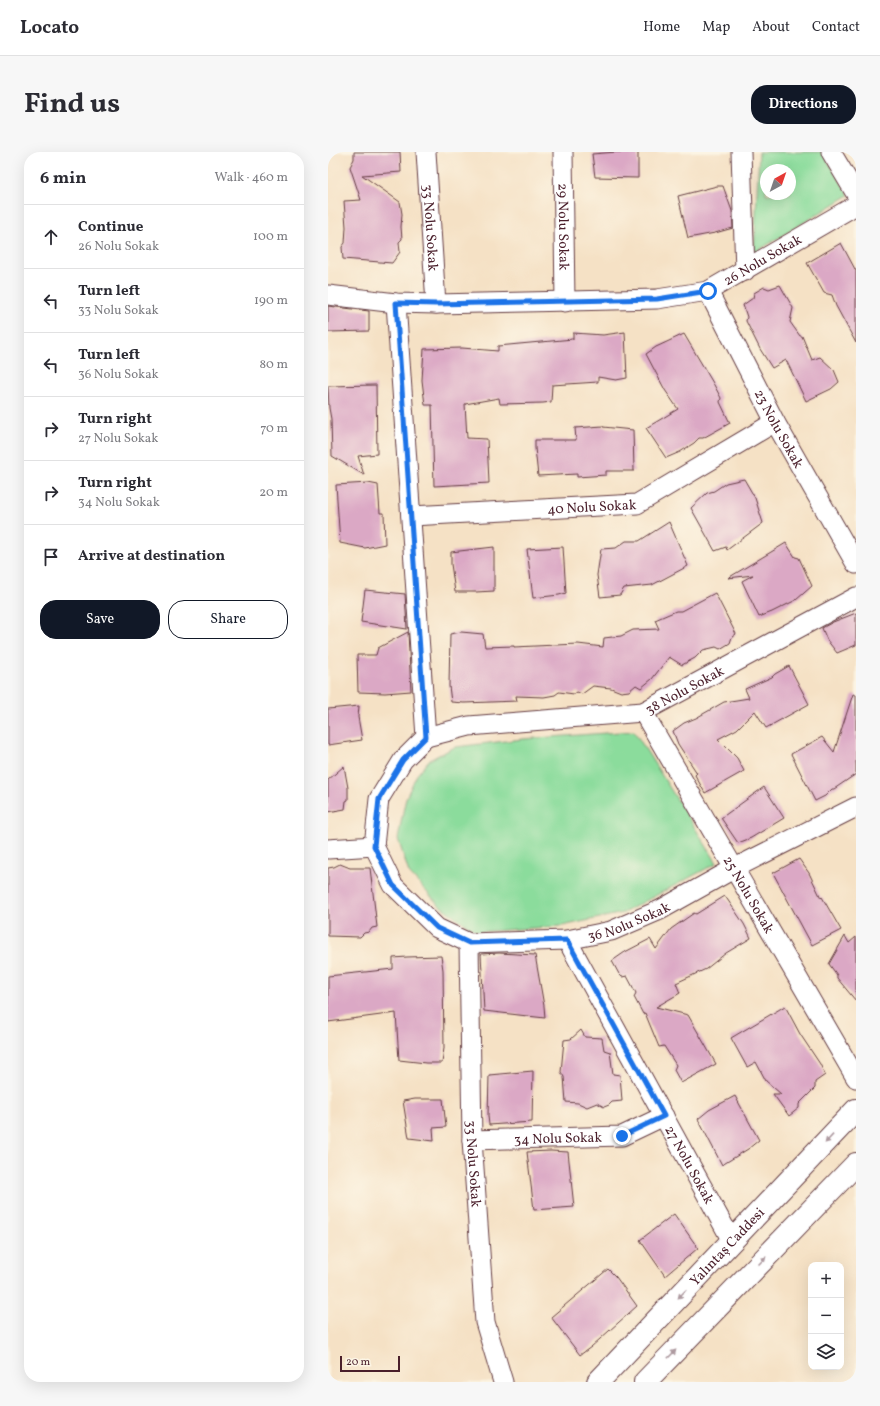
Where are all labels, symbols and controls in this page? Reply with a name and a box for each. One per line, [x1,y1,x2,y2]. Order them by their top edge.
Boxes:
text: Locato [20,15,79,41]
text: Home [643,18,680,37]
text: Map [702,18,730,37]
text: About [752,18,790,37]
text: Contact [812,18,860,37]
text: Find us [24,85,120,124]
button: Directions [751,85,856,124]
north arrow [760,164,796,200]
text: 6 min [40,167,86,190]
text: Walk · 460 m [215,169,288,187]
street label: 29 Nolu Sokak [552,183,573,271]
street label: 33 Nolu Sokak [417,184,442,272]
text: Continue [78,217,143,238]
icon: ahead [40,226,62,248]
text: 100 m [253,228,288,246]
street label: 26 Nolu Sokak [721,230,806,291]
text: 26 Nolu Sokak [78,238,159,256]
text: Turn left [78,281,140,302]
route start [699,282,717,300]
icon: left [40,290,62,312]
text: 190 m [254,292,288,310]
text: 33 Nolu Sokak [78,302,159,320]
text: Turn left [78,345,140,366]
icon: left [40,354,62,376]
text: 80 m [259,356,288,374]
text: 36 Nolu Sokak [78,366,159,384]
street label: 23 Nolu Sokak [749,387,808,472]
text: Turn right [78,409,152,430]
icon: right [40,418,62,440]
text: 70 m [260,420,288,438]
text: 27 Nolu Sokak [78,430,158,448]
text: Turn right [78,473,152,494]
icon: right [40,482,62,504]
text: 20 m [259,484,288,502]
text: 34 Nolu Sokak [78,494,160,512]
street label: 40 Nolu Sokak [547,496,637,520]
icon: arrive [40,546,62,568]
text: Arrive at destination [78,546,225,567]
button: Save [40,600,160,639]
button: Share [168,600,288,639]
street label: 38 Nolu Sokak [642,662,728,720]
street label: 25 Nolu Sokak [718,853,778,938]
street label: 36 Nolu Sokak [586,898,674,947]
street label: 33 Nolu Sokak [461,1120,485,1208]
street label: 27 Nolu Sokak [660,1123,718,1208]
route end [613,1127,631,1145]
street label: 34 Nolu Sokak [514,1129,603,1150]
one-way arrow [824,1134,834,1144]
street label: Yalıntaş Caddesi [686,1204,769,1291]
one-way arrow [757,1256,767,1266]
map controls [808,1262,844,1370]
button: + [808,1262,844,1298]
one-way arrow [677,1289,687,1299]
button: − [808,1298,844,1334]
button: layers [808,1334,844,1370]
one-way arrow [667,1349,677,1359]
scale bar [340,1354,400,1373]
text: 20 m [346,1355,370,1370]

